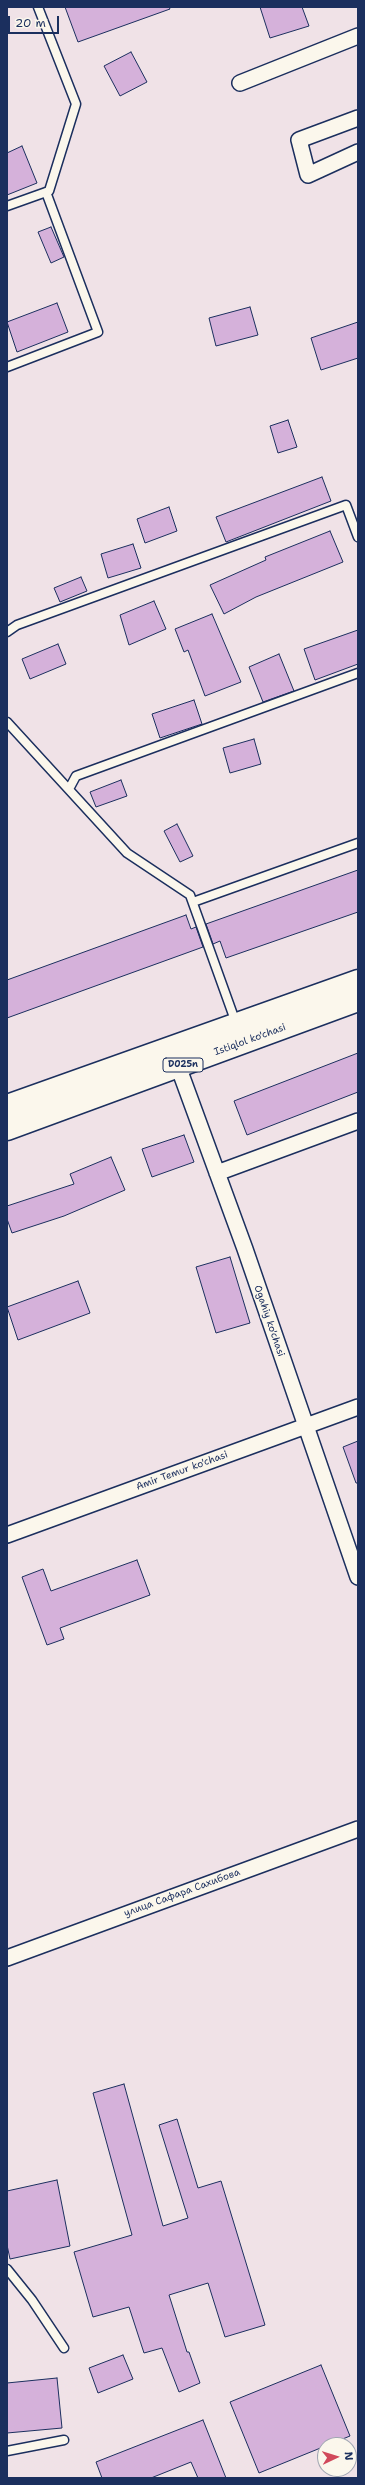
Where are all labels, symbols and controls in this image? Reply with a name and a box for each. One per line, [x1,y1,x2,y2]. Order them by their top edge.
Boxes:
scale bar [10,8,61,34]
text: 20 m [15,15,46,31]
street label: Istiqlol ko'chasi [212,1021,288,1059]
road number: D025n [163,1058,203,1072]
street label: Ogahiy ko'chasi [251,1284,287,1358]
street label: Amir Temur ko'chasi [134,1449,230,1493]
street label: улица Сафара Сахибова [122,1866,242,1920]
north arrow [317,2437,357,2477]
text: N [341,2451,356,2461]

